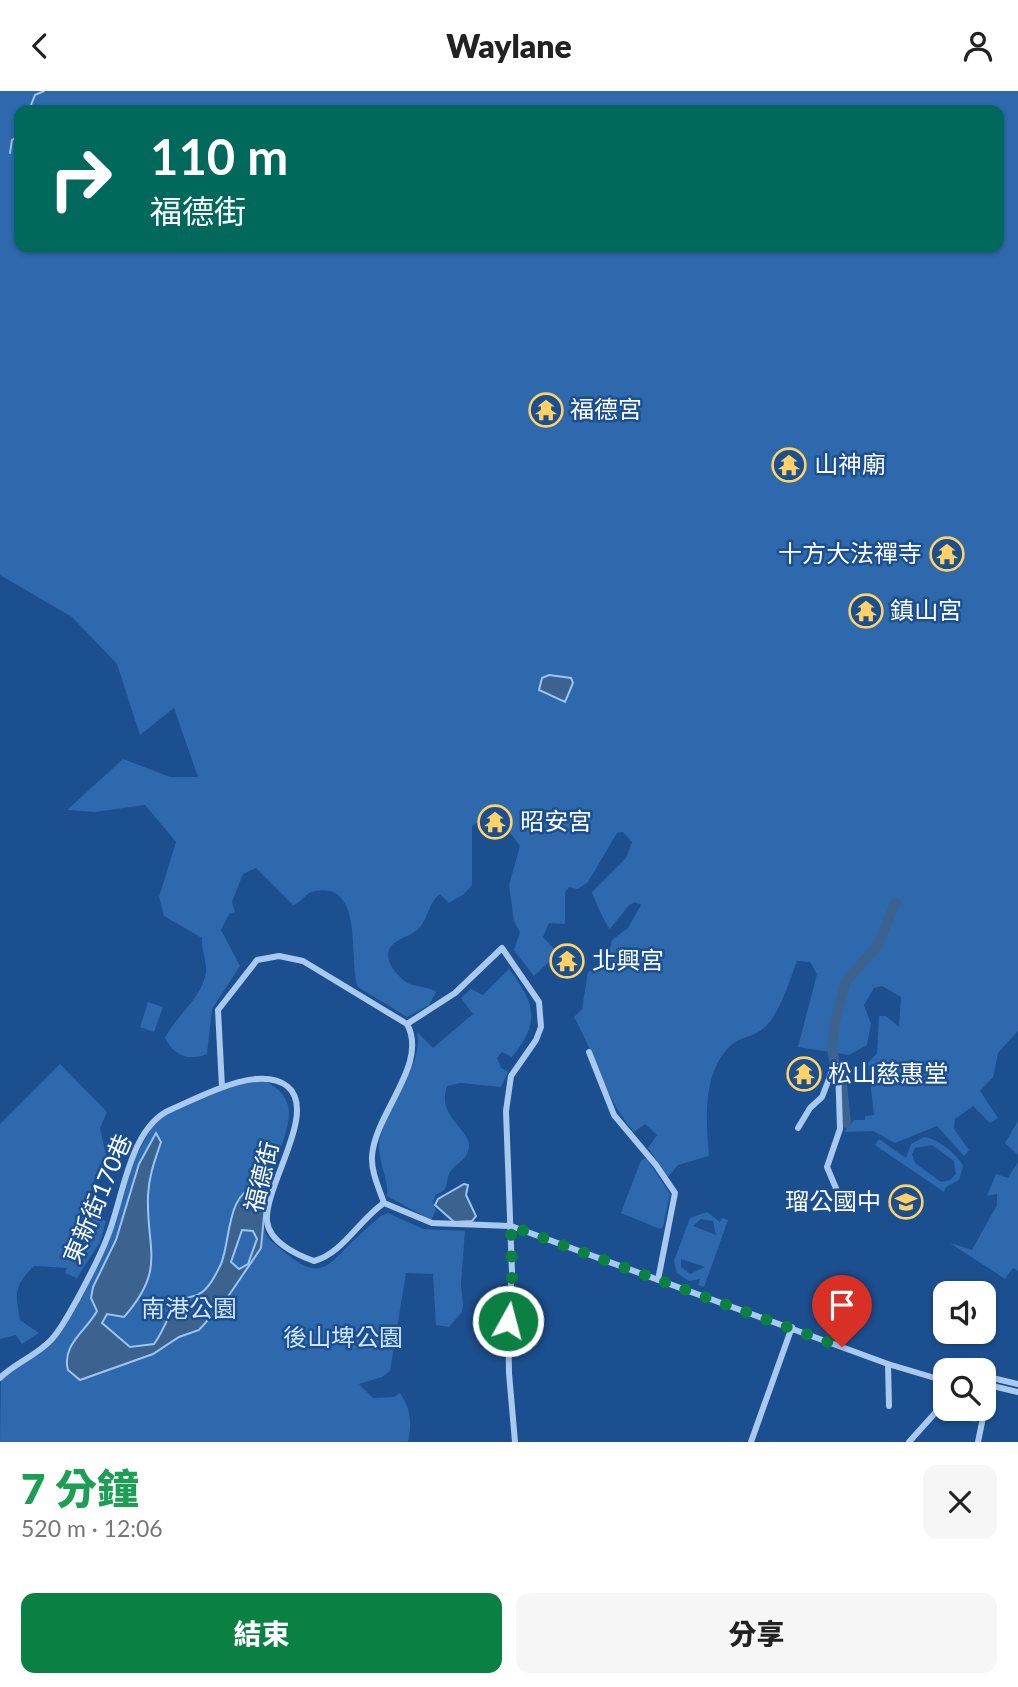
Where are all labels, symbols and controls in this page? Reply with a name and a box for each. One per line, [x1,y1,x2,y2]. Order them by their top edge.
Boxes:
text: Waylane [446,26,572,65]
icon: back [21,27,59,65]
icon: person [959,27,997,65]
text: 110 m [150,127,288,185]
icon: right [35,133,126,224]
text: 福德街 [150,191,246,230]
temple icon: 福德宮 [527,391,565,429]
place label: 福德宮 [570,394,642,423]
temple icon: 山神廟 [770,446,808,484]
place label: 山神廟 [814,449,886,478]
temple icon: 十方大法禪寺 [928,535,966,573]
place label: 十方大法禪寺 [778,538,922,567]
temple icon: 鎮山宮 [847,592,885,630]
place label: 鎮山宮 [890,595,962,624]
temple icon: 昭安宮 [476,803,514,841]
place label: 昭安宮 [520,806,592,835]
temple icon: 北興宮 [548,942,586,980]
place label: 北興宮 [592,945,664,974]
temple icon: 松山慈惠堂 [785,1055,823,1093]
place label: 松山慈惠堂 [828,1058,948,1087]
street label: 東新街170巷 [56,1129,137,1267]
street label: 福德街 [238,1138,283,1215]
school or university icon: 瑠公國中 [887,1183,925,1221]
place label: 瑠公國中 [785,1186,881,1215]
pin [812,1275,872,1347]
map controls [933,1281,996,1421]
button: sound [933,1281,996,1344]
position arrow [471,1284,545,1358]
icon: arrive [823,1286,861,1324]
park label: 南港公園 [141,1293,237,1322]
park label: 後山埤公園 [283,1322,403,1351]
button: search [933,1358,996,1421]
text: 7 分鐘 [21,1463,139,1513]
button: close [923,1465,997,1539]
text: 520 m · 12:06 [21,1514,163,1542]
button: 結束 [21,1593,502,1673]
button: 分享 [516,1593,997,1673]

